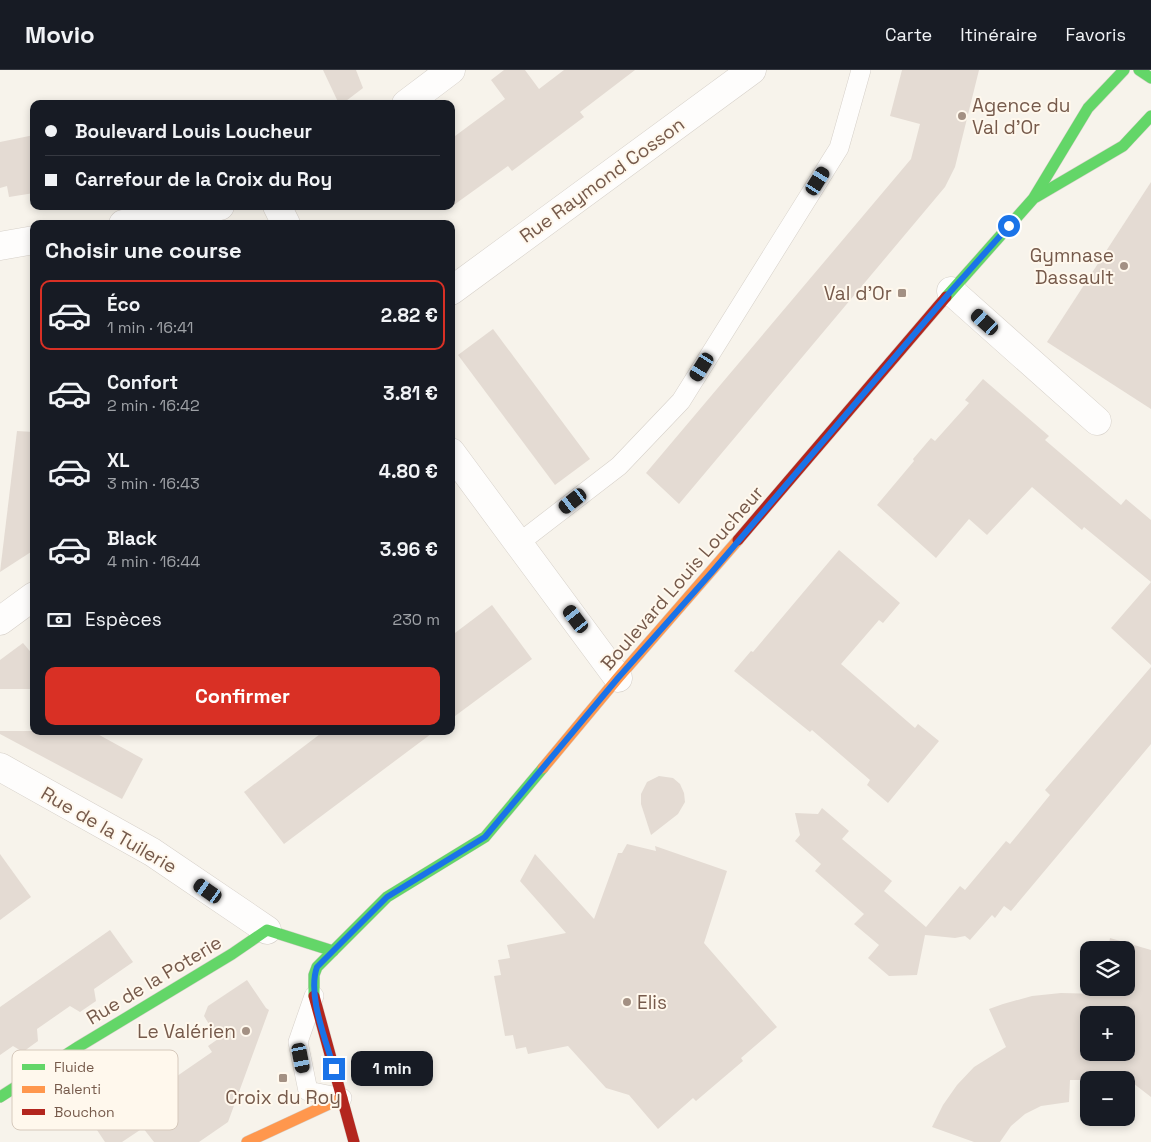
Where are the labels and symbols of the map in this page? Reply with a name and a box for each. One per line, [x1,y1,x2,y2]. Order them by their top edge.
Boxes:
place label: Agence du Val d’Or [972,93,1070,140]
marker: Agence du Val d’Or [956,110,968,122]
street label: Rue Raymond Cosson [514,112,690,248]
car [803,164,832,198]
route start [998,215,1020,237]
place label: Gymnase Dassault [1030,243,1114,290]
marker: Gymnase Dassault [1118,260,1130,272]
place label: Val d'Or [824,281,892,306]
marker: Val d'Or [896,287,908,299]
car [968,306,1001,338]
car [687,350,716,384]
street label: Boulevard Louis Loucheur [595,481,769,675]
car [556,486,589,516]
car [560,603,591,635]
street label: Rue de la Tuilerie [36,781,182,879]
car [191,876,224,906]
street label: Rue de la Poterie [82,930,226,1030]
place label: Elis [637,990,667,1015]
marker: Elis [621,996,633,1008]
place label: Le Valérien [137,1019,236,1044]
marker: Le Valérien [240,1025,252,1037]
car [290,1042,311,1074]
legend [12,1050,178,1130]
callout: 1 min [352,1052,434,1086]
text: Fluide [54,1058,94,1076]
route end [323,1058,345,1080]
marker: Croix du Roy [277,1072,289,1084]
text: Ralenti [54,1080,101,1098]
place label: Croix du Roy [225,1085,341,1110]
text: Bouchon [54,1103,115,1121]

